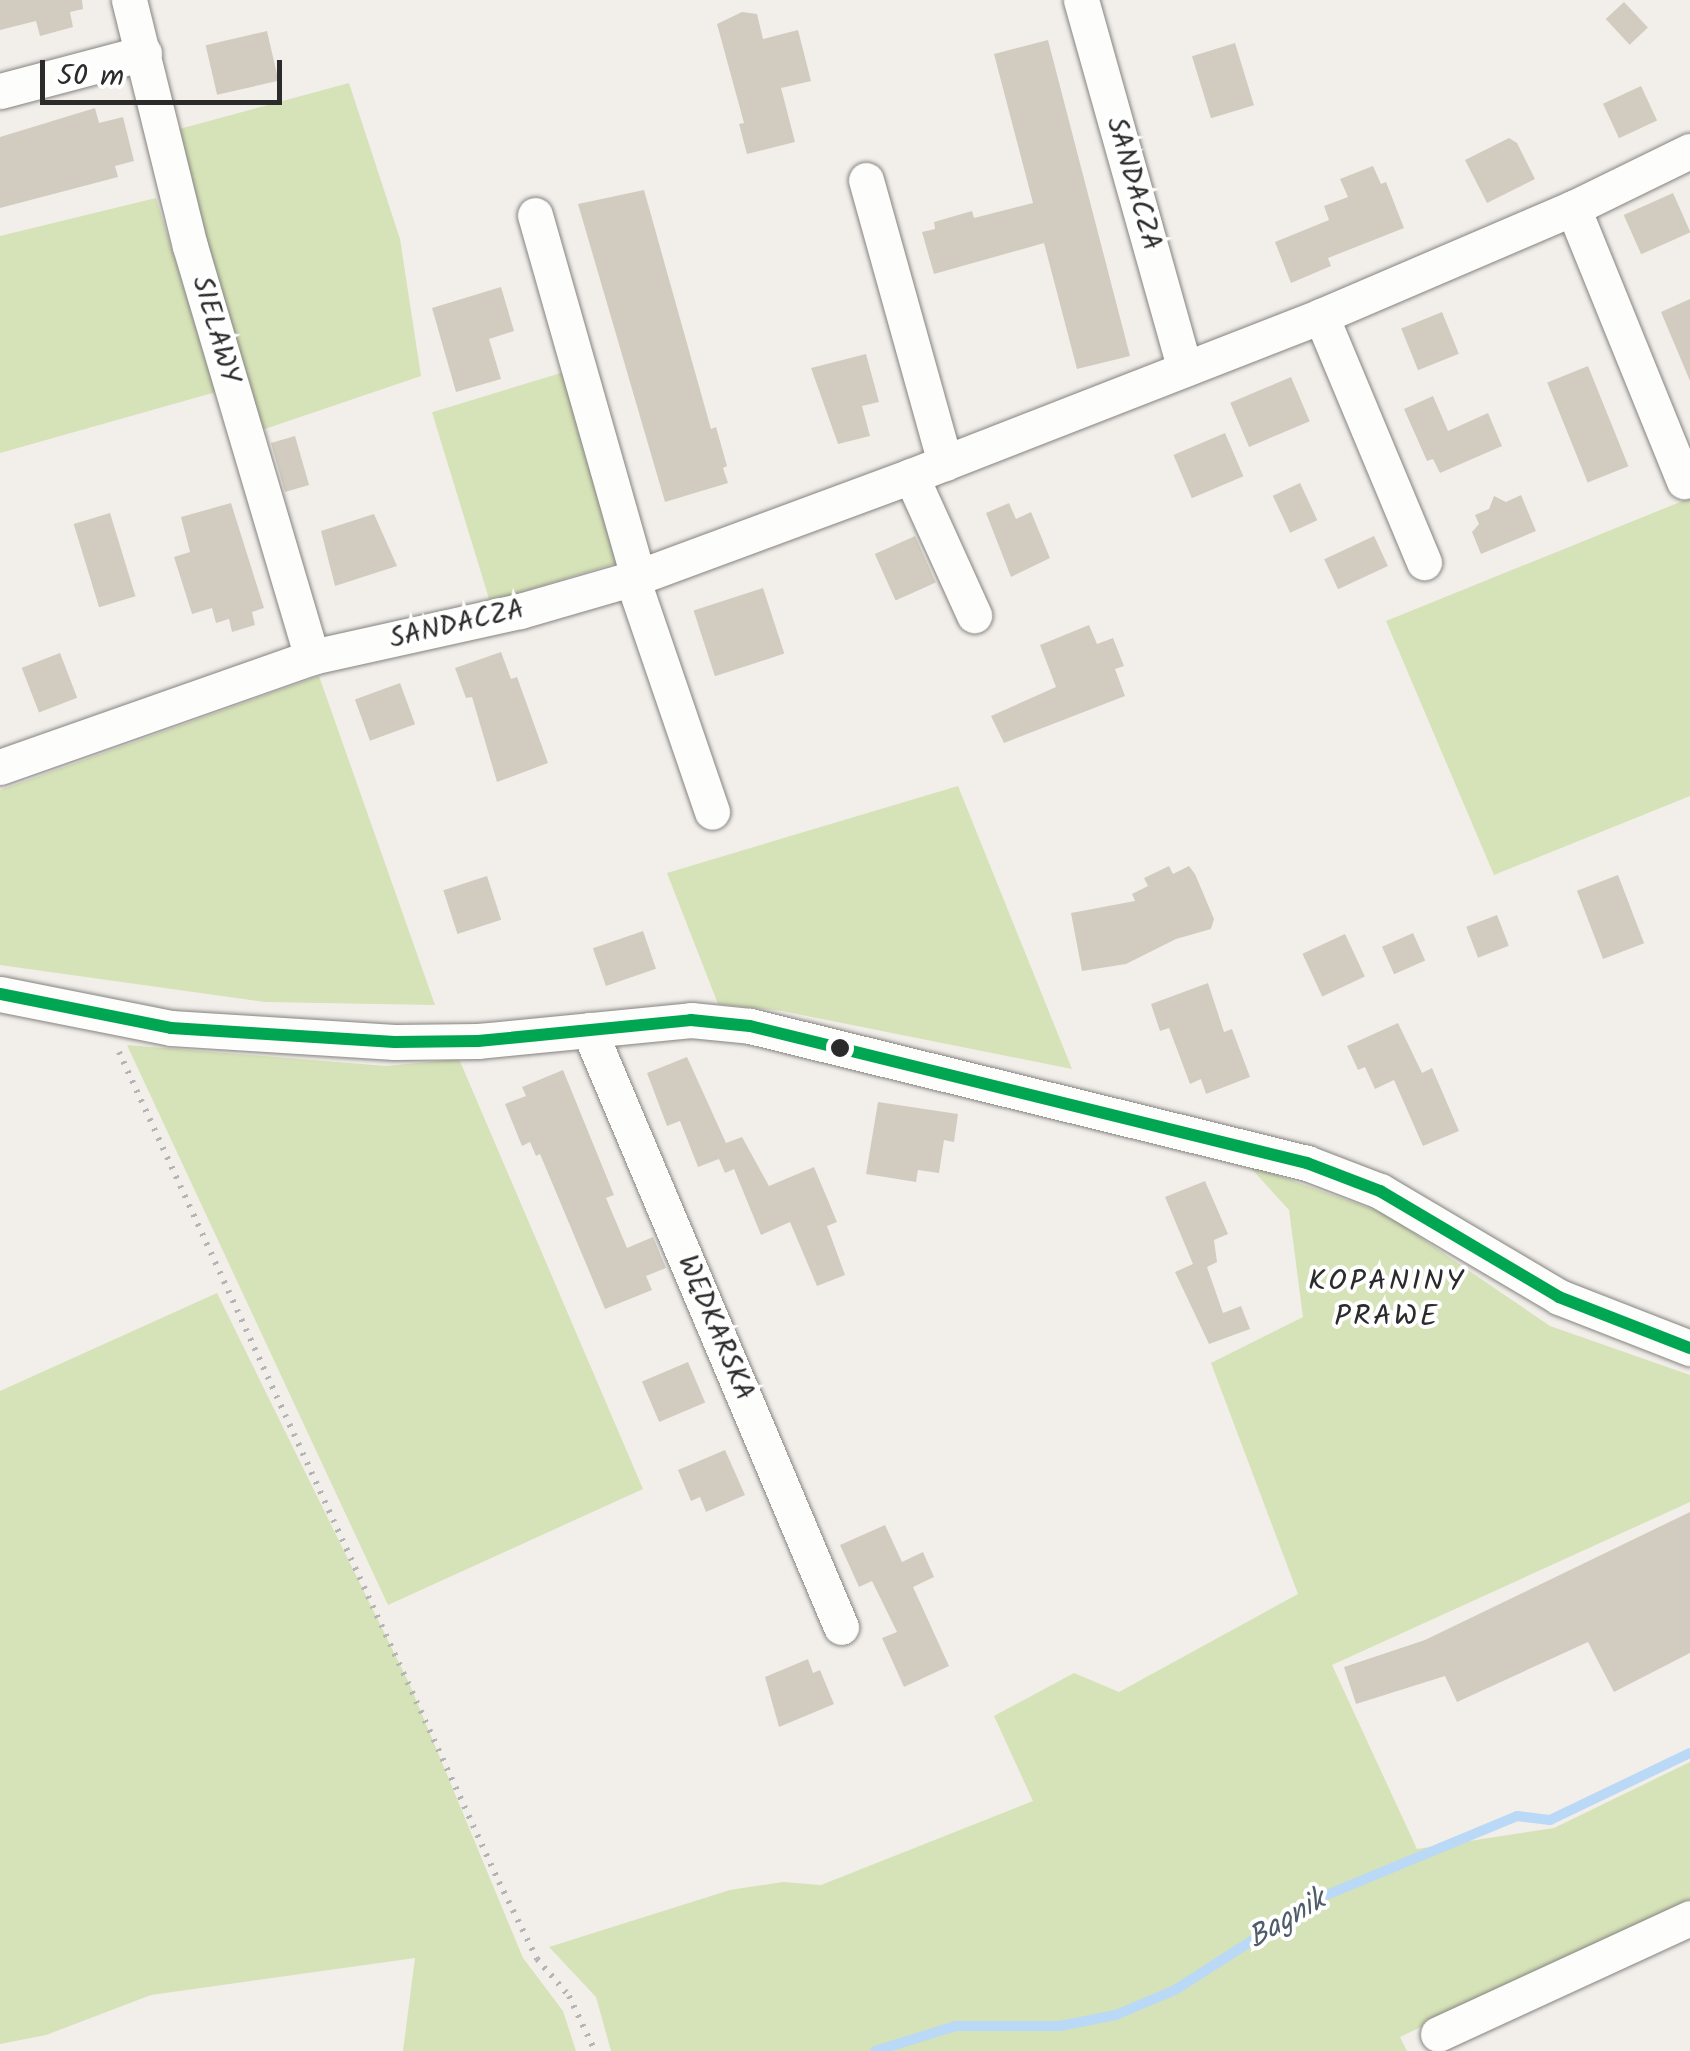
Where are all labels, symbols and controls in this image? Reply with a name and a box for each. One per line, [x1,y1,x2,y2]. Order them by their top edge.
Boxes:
scale bar [45,40,288,102]
text: 50 m [57,53,124,101]
street label: SANDACZA [1098,113,1168,255]
street label: SIELAWY [184,272,246,388]
street label: SANDACZA [386,593,528,657]
unlabelled marker [830,1038,850,1058]
street label: WĘDKARSKA [669,1250,761,1406]
district label: KOPANINY PRAWE [1308,1264,1466,1334]
water label: Bagnik [1241,1883,1333,1957]

